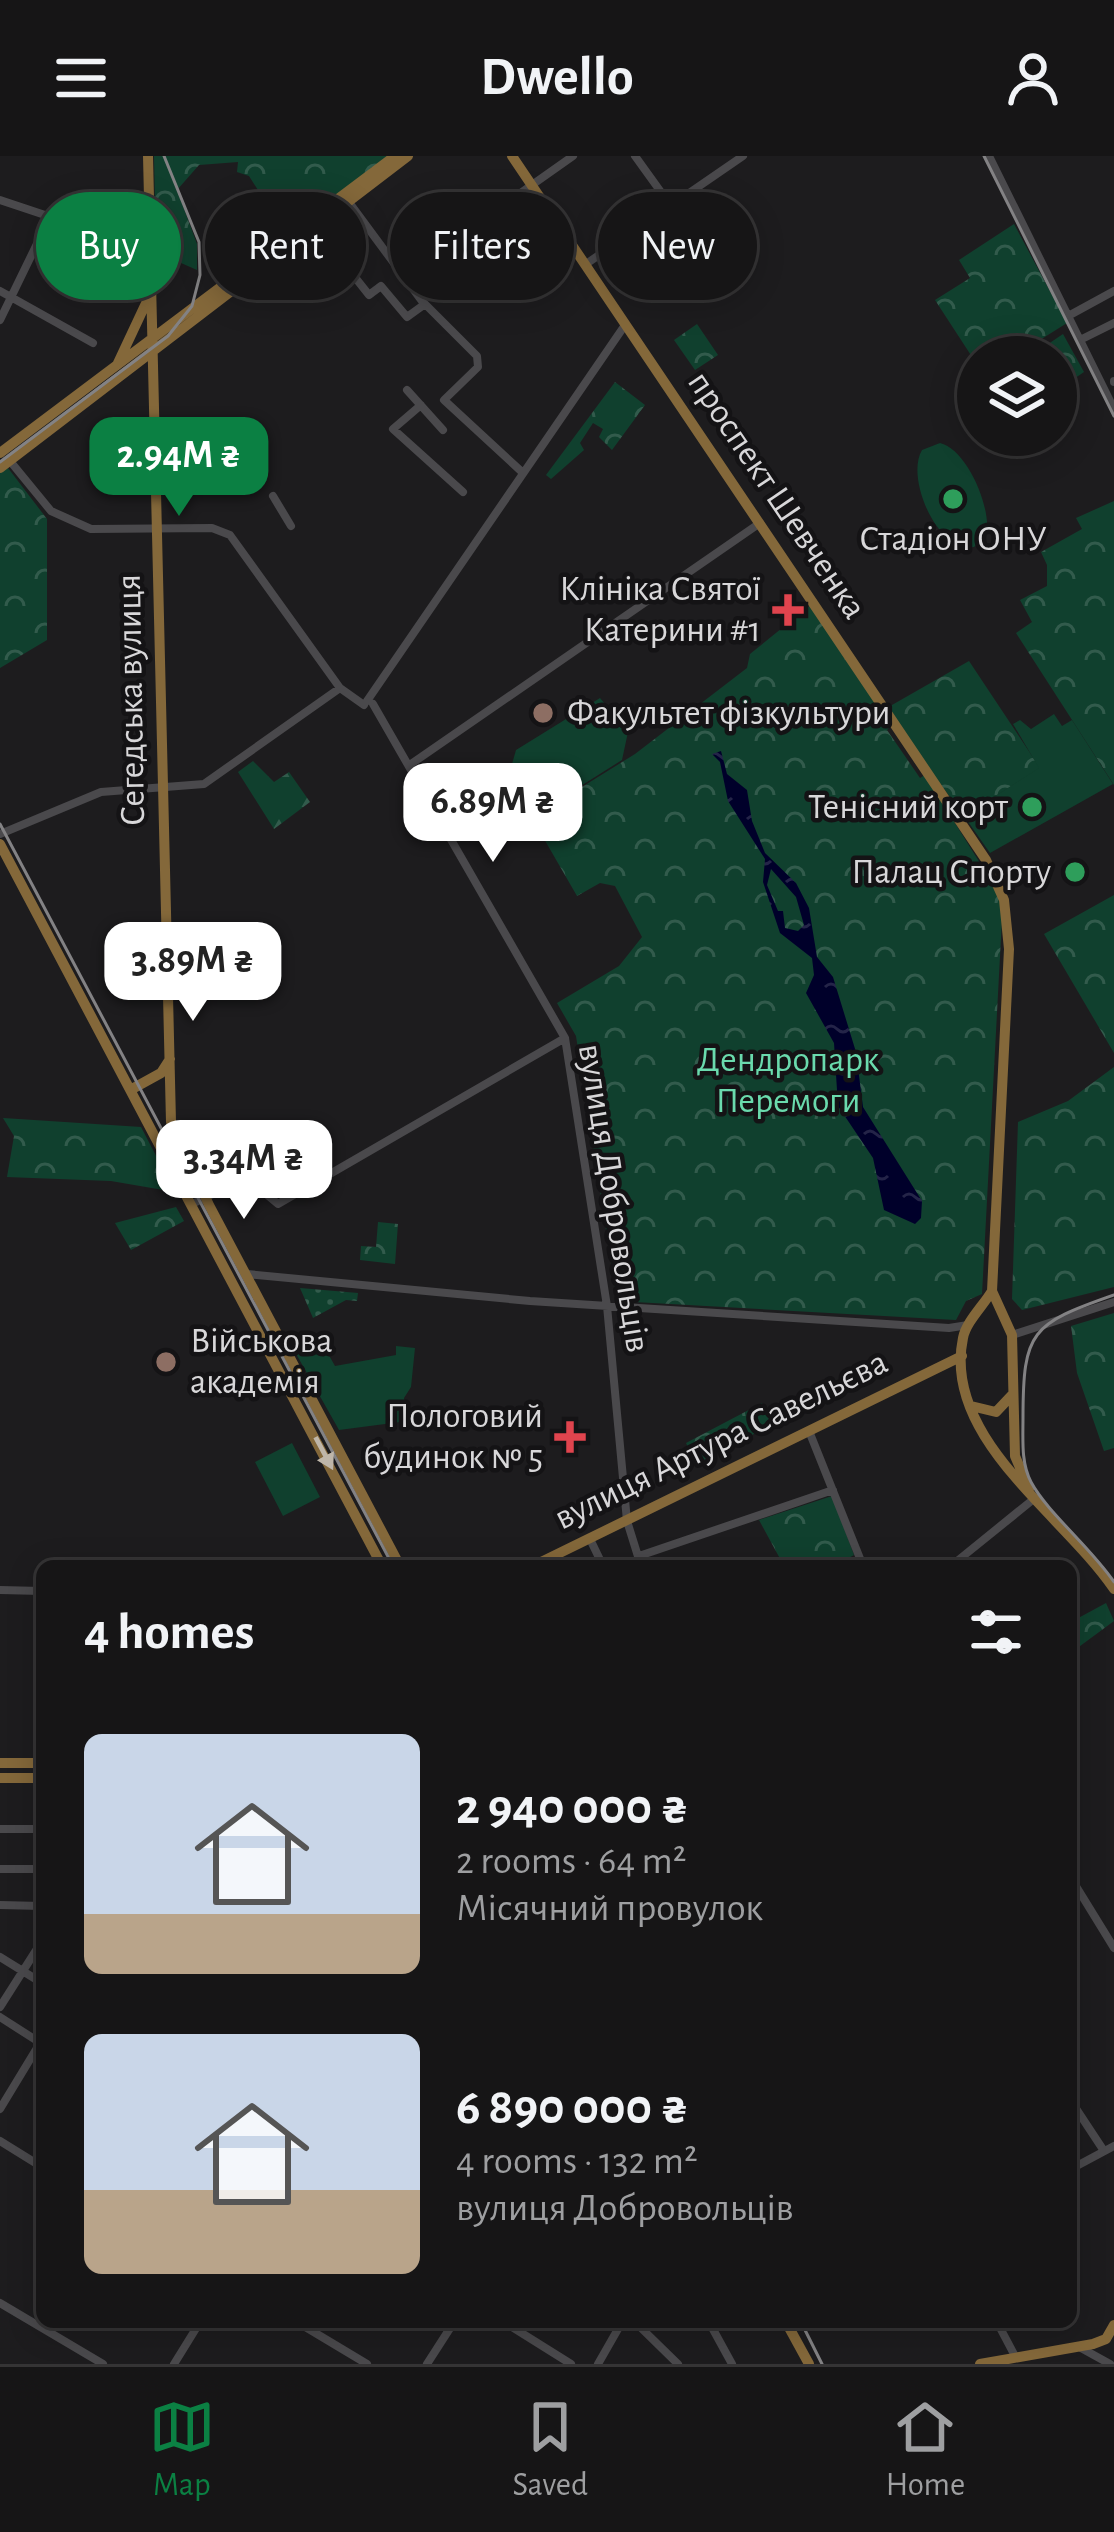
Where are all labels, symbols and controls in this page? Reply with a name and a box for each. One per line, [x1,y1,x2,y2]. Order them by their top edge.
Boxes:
icon: menu [48,45,114,111]
icon: person [1000,45,1066,111]
text: Dwello [480,51,634,105]
chip: Buy [36,192,181,300]
chip: Rent [205,192,366,300]
chip: Filters [390,192,574,300]
chip: New [598,192,757,300]
map controls [957,336,1077,456]
button: layers [957,336,1077,456]
street label: проспект Шевченка [681,365,873,625]
pin: 2.94M ₴ [68,417,290,519]
text: 2.94M ₴ [116,436,242,475]
marker: Стадіон ОНУ [940,486,966,512]
place label: Стадіон ОНУ [859,521,1047,557]
place label: Клініка Святої Катерини #1 [559,571,761,648]
street label: Сегедська вулиця [111,574,151,826]
marker: Клініка Святої Катерини #1 [772,594,804,626]
place label: Факультет фізкультури [567,695,891,731]
marker: Факультет фізкультури [530,700,556,726]
pin: 6.89M ₴ [382,763,604,865]
text: 6.89M ₴ [430,782,556,821]
place label: Тенісний корт [808,789,1009,825]
marker: Тенісний корт [1019,794,1045,820]
place label: Палац Спорту [851,854,1052,890]
marker: Палац Спорту [1062,859,1088,885]
pin: 3.89M ₴ [82,922,304,1024]
text: 3.89M ₴ [131,941,255,980]
street label: вулиця Добровольців [572,1041,656,1355]
park label: Дендропарк Перемоги [697,1042,880,1119]
pin: 3.34M ₴ [133,1120,355,1222]
text: 3.34M ₴ [183,1139,305,1178]
place label: Військова академія [190,1323,333,1400]
street label: вулиця Артура Савельєва [549,1344,893,1536]
marker: Військова академія [153,1349,179,1375]
place label: Пологовий будинок № 5 [363,1398,543,1475]
marker: Пологовий будинок № 5 [554,1421,586,1453]
one-way arrow [313,1435,334,1470]
icon: filters [963,1599,1029,1665]
text: 4 homes [84,1607,254,1658]
icon: home [180,1782,324,1926]
text: 2 940 000 ₴ [456,1782,689,1833]
text: 2 rooms · 64 m² [456,1842,686,1881]
text: Місячний провулок [456,1889,763,1928]
icon: home [180,2082,324,2226]
text: 6 890 000 ₴ [456,2082,689,2133]
text: 4 rooms · 132 m² [456,2142,698,2181]
text: вулиця Добровольців [456,2189,794,2228]
tab: Map [149,2394,215,2506]
tab: Saved [513,2394,588,2506]
tab: Home [886,2394,965,2506]

